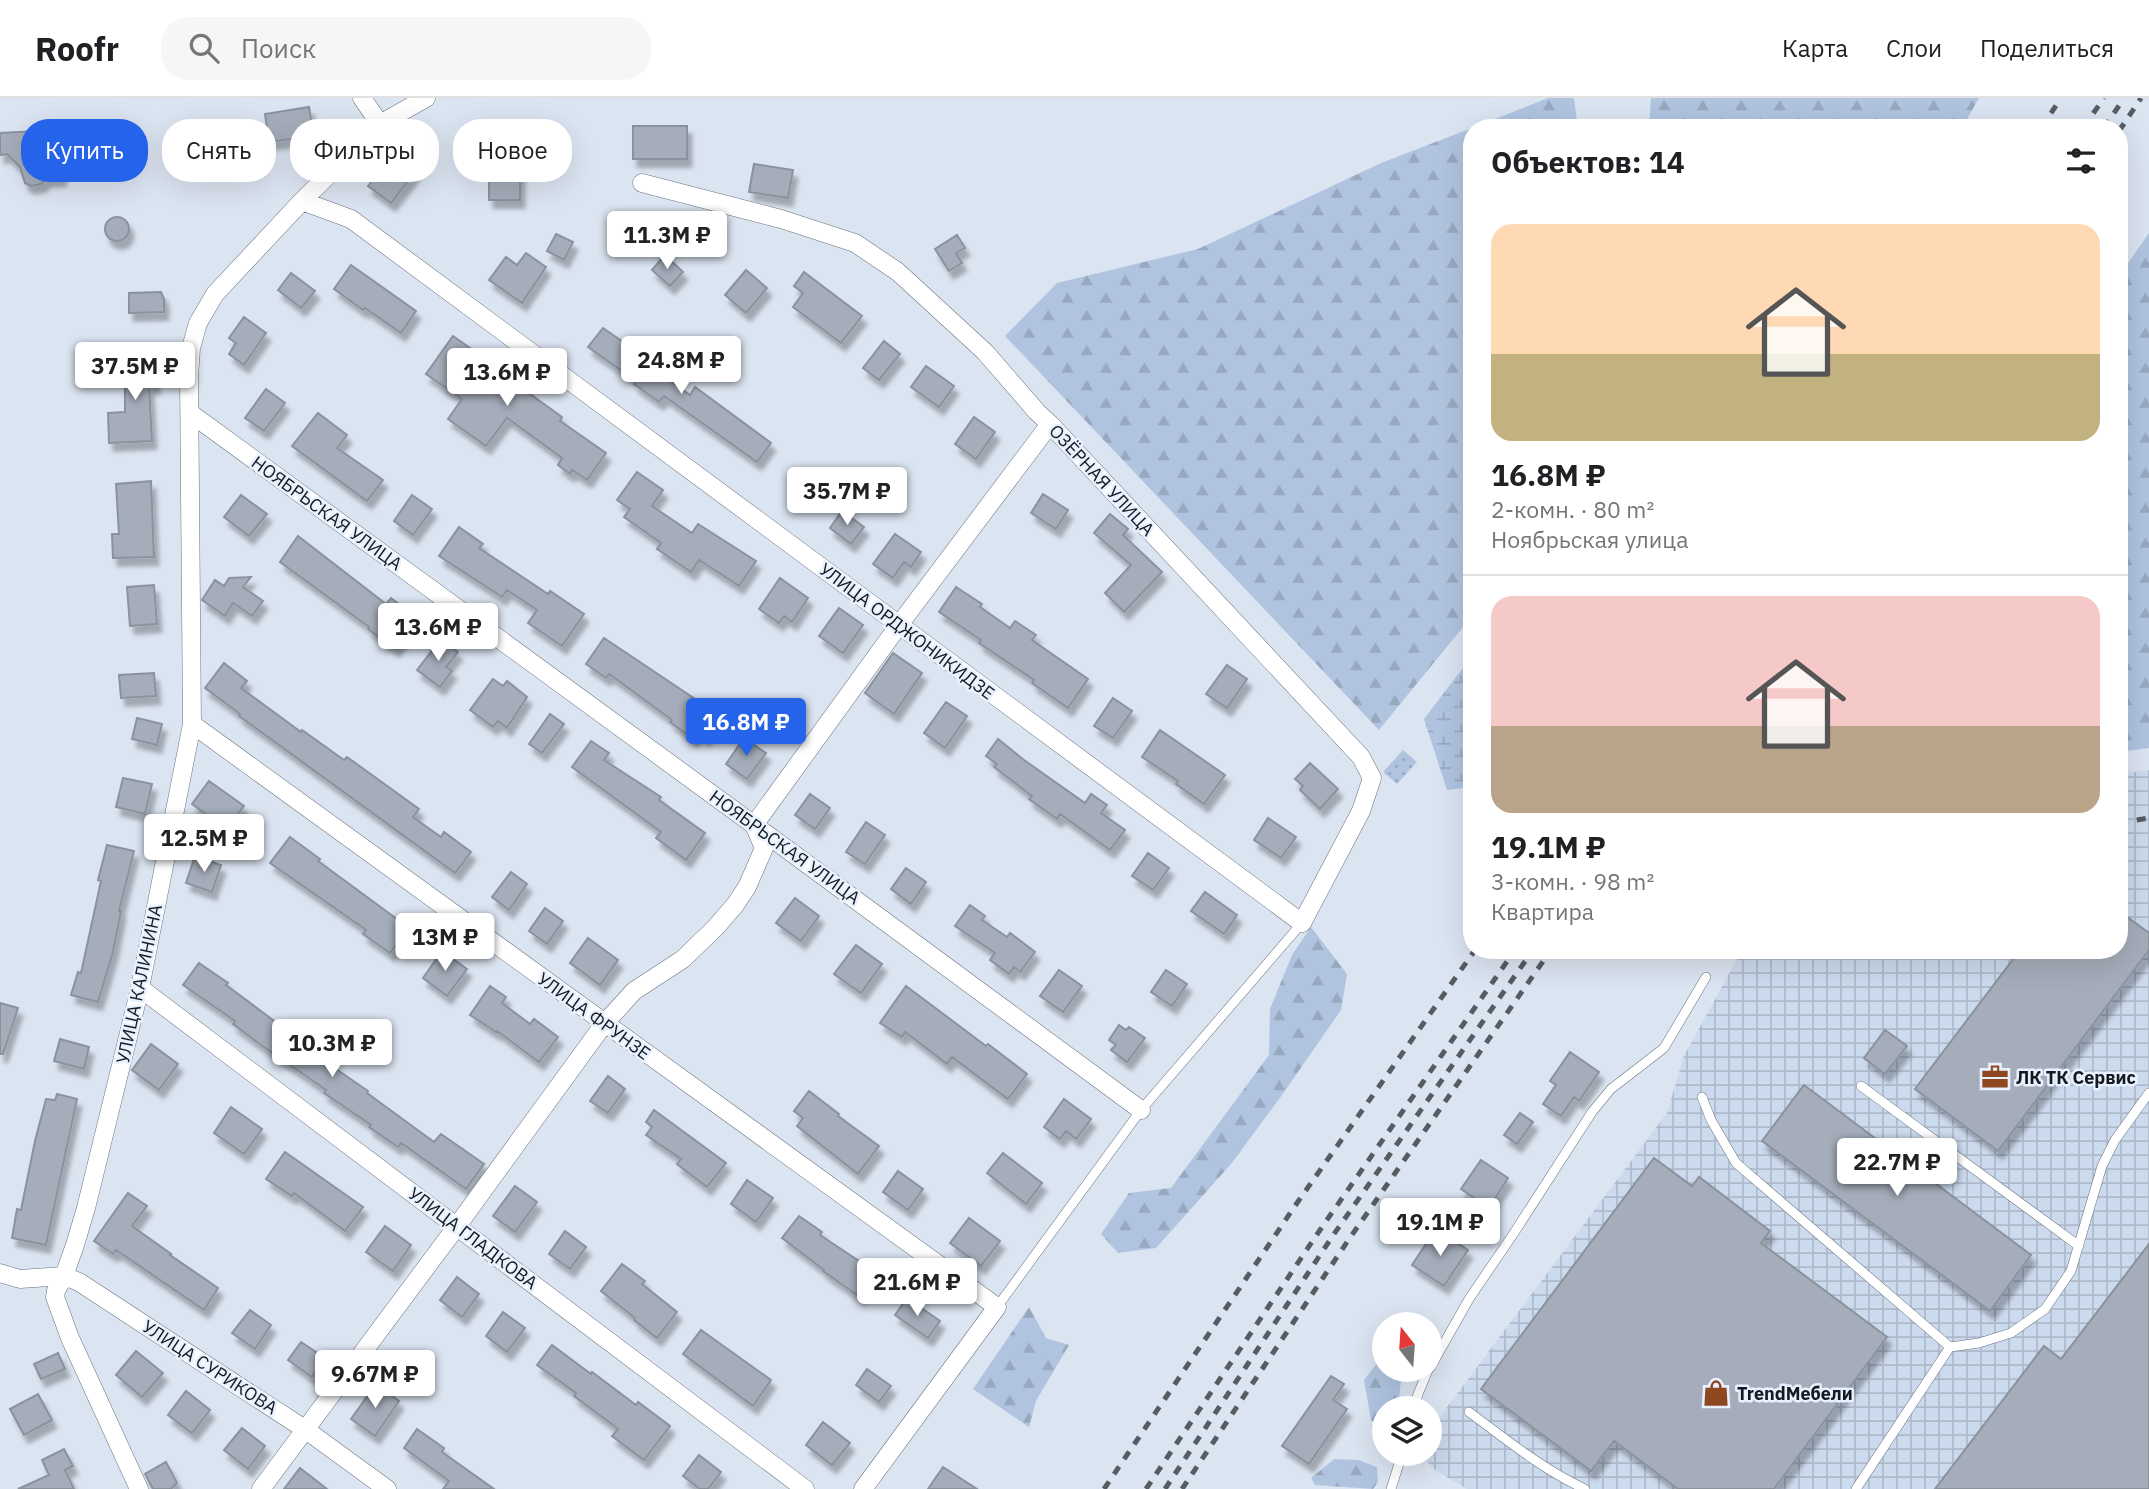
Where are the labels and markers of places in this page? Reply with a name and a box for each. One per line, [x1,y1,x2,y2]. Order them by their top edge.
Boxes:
pin: 11.3M ₽ [602,212,732,271]
pin: 24.8M ₽ [616,336,746,396]
pin: 37.5M ₽ [70,342,200,402]
pin: 13.6M ₽ [442,348,572,408]
pin: 35.7M ₽ [782,468,912,527]
pin: 13.6M ₽ [373,603,503,663]
pin: 16.8M ₽ [681,698,811,758]
pin: 12.5M ₽ [139,814,269,874]
pin: 13M ₽ [396,914,494,973]
pin: 10.3M ₽ [267,1020,397,1079]
office icon: ЛК ТК Сервис [1980,1062,2010,1092]
place label: ЛК ТК Сервис [2016,1066,2136,1089]
pin: 22.7M ₽ [1832,1138,1962,1198]
pin: 19.1M ₽ [1375,1198,1505,1258]
pin: 21.6M ₽ [852,1258,982,1318]
pin: 9.67M ₽ [310,1350,440,1410]
shop icon: TrendМебели [1701,1378,1731,1408]
place label: TrendМебели [1737,1382,1853,1405]

